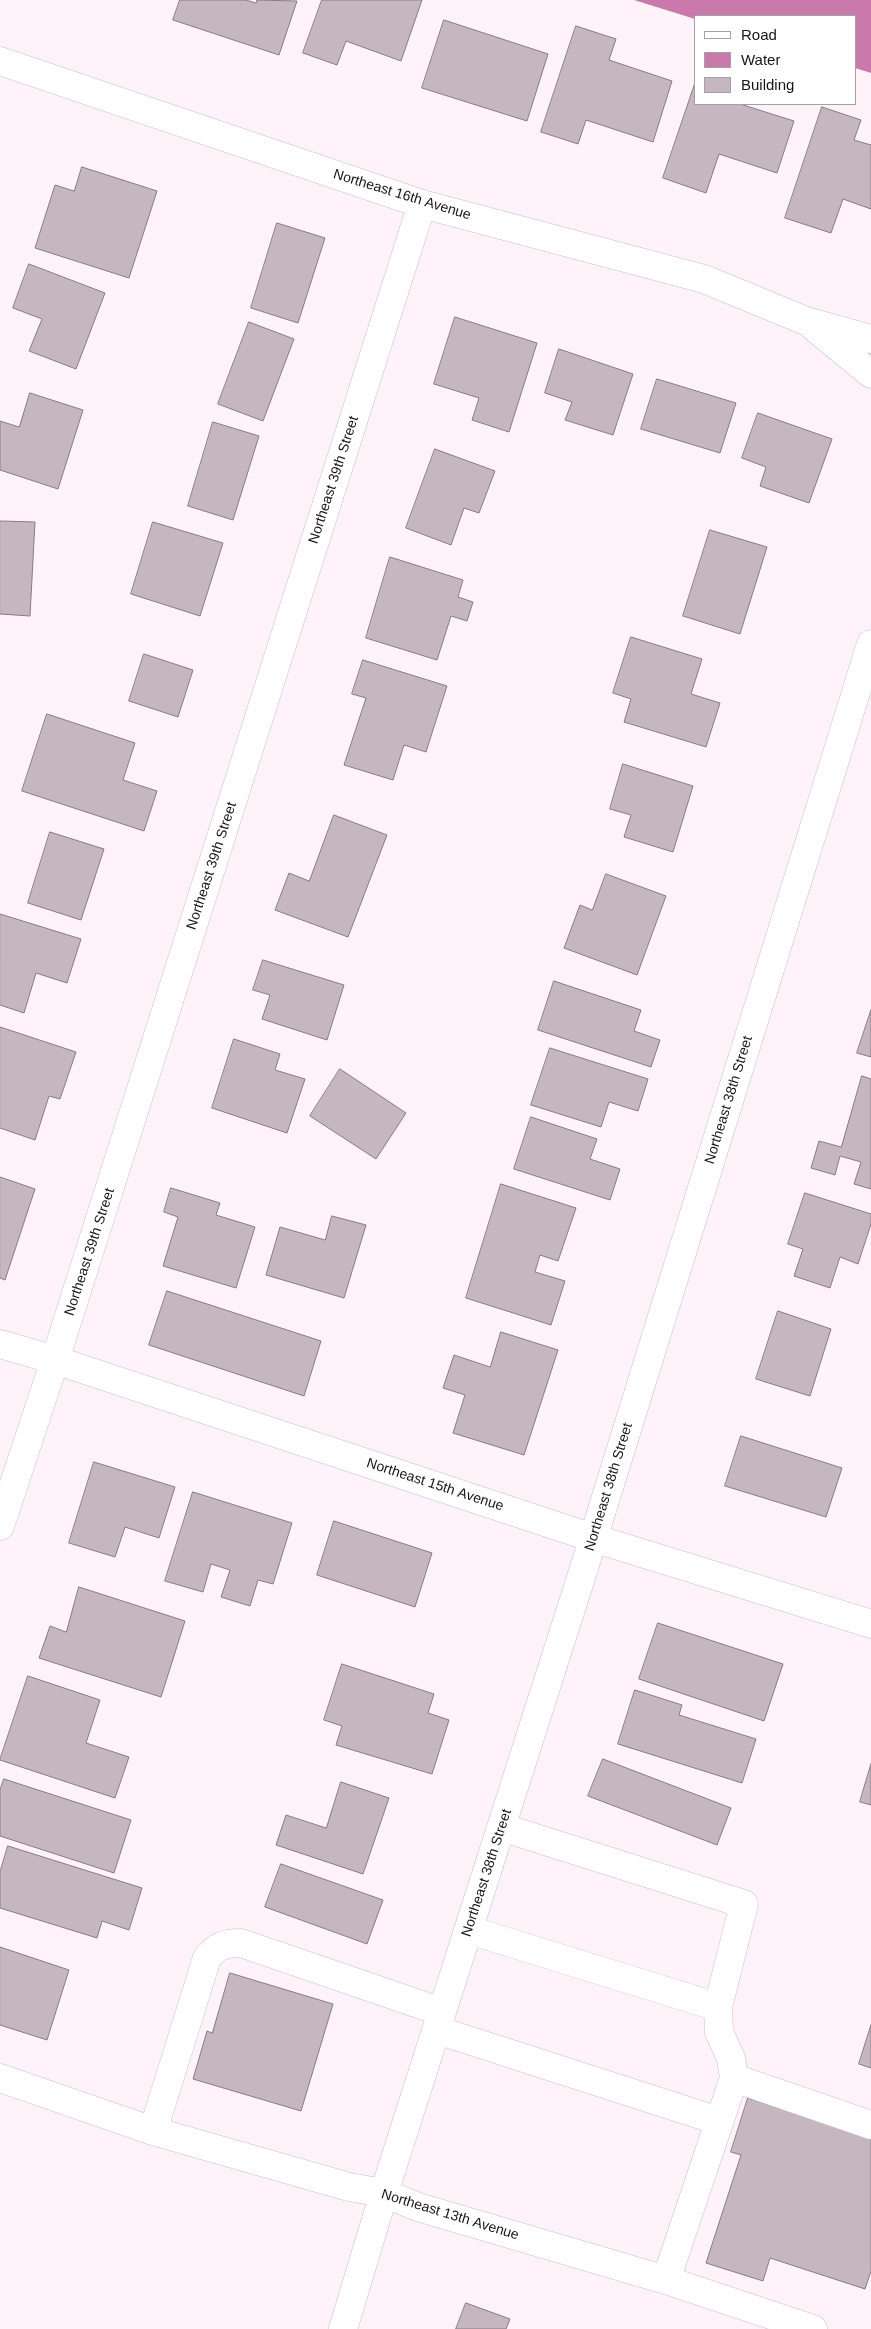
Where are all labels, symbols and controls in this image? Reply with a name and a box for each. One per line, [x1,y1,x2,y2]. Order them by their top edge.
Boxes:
legend [694,15,856,105]
text: Road [741,26,777,43]
text: Water [741,51,780,68]
text: Building [741,76,794,93]
street label: Northeast 16th Avenue [331,166,473,224]
street label: Northeast 39th Street [305,414,363,546]
street label: Northeast 39th Street [183,800,241,932]
street label: Northeast 38th Street [702,1034,756,1166]
street label: Northeast 39th Street [61,1186,119,1318]
street label: Northeast 38th Street [582,1421,636,1553]
street label: Northeast 15th Avenue [364,1455,506,1515]
street label: Northeast 38th Street [458,1807,516,1939]
street label: Northeast 13th Avenue [379,2186,521,2244]

